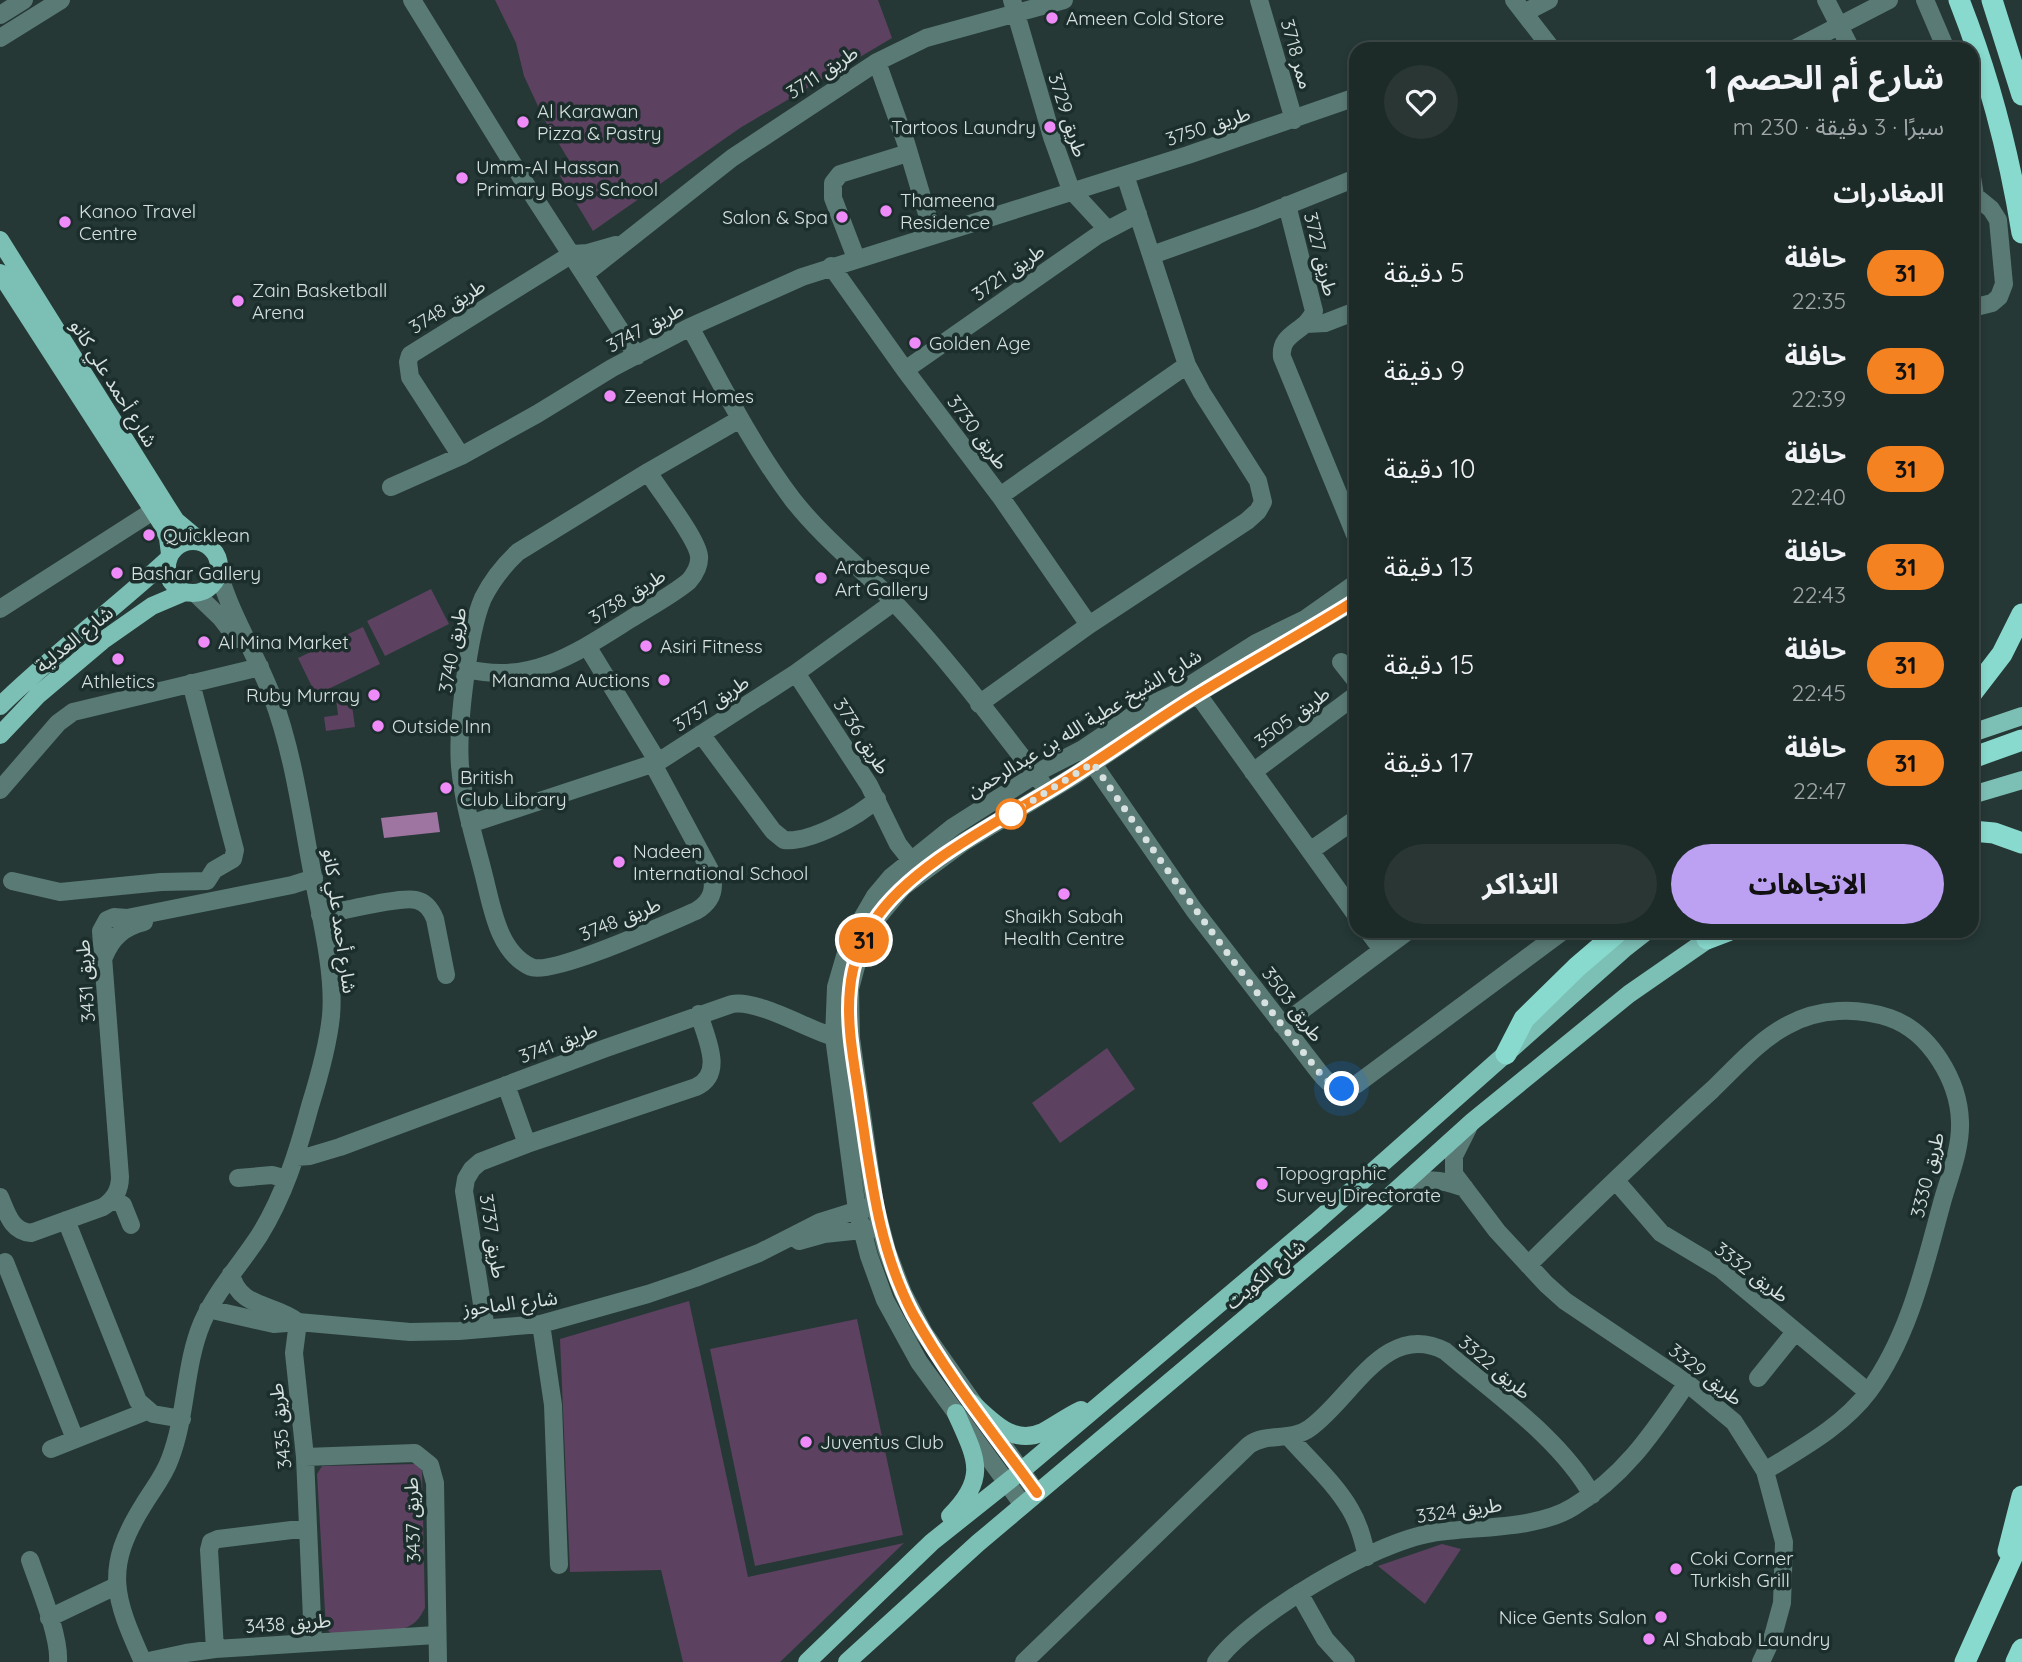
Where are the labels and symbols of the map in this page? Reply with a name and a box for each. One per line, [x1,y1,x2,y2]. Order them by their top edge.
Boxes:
place label: Ameen Cold Store [1066,6,1224,30]
marker: Ameen Cold Store [1044,10,1060,26]
street label: ممر 3718 [1276,16,1318,92]
street label: طريق 3711 [782,40,862,104]
street label: طريق 3729 [1043,70,1093,160]
place label: Al Karawan Pizza & Pastry [537,99,662,145]
street label: طريق 3750 [1163,101,1253,151]
marker: Al Karawan Pizza & Pastry [515,114,531,130]
place label: Tartoos Laundry [891,115,1036,139]
marker: Tartoos Laundry [1042,119,1058,135]
place label: Umm-Al Hassan Primary Boys School [476,155,658,201]
marker: Umm-Al Hassan Primary Boys School [454,170,470,186]
place label: Thameena Residence [900,188,995,234]
place label: Kanoo Travel Centre [79,199,196,245]
marker: Thameena Residence [878,203,894,219]
place label: Salon & Spa [722,205,828,229]
marker: Salon & Spa [834,209,850,225]
street label: طريق 3727 [1299,210,1343,299]
marker: Kanoo Travel Centre [57,214,73,230]
street label: طريق 3721 [967,238,1049,306]
street label: طريق 3748 [404,273,490,339]
place label: Zain Basketball Arena [252,278,387,324]
marker: Zain Basketball Arena [230,293,246,309]
street label: طريق 3747 [602,297,688,357]
street label: شارع أحمد علي كانو [62,315,163,453]
place label: Golden Age [929,331,1031,355]
marker: Golden Age [907,335,923,351]
place label: Zeenat Homes [624,384,754,408]
marker: Zeenat Homes [602,388,618,404]
street label: طريق 3730 [942,390,1014,474]
place label: Quicklean [163,523,250,547]
marker: Quicklean [141,527,157,543]
place label: Arabesque Art Gallery [835,555,930,601]
place label: Bashar Gallery [131,561,261,585]
street label: طريق 3738 [584,563,670,629]
marker: Bashar Gallery [109,565,125,581]
marker: Arabesque Art Gallery [813,570,829,586]
street label: شارع العدلية [30,600,119,679]
street label: طريق 3740 [433,605,471,695]
place label: Al Mina Market [218,630,349,654]
marker: Al Mina Market [196,634,212,650]
place label: Asiri Fitness [660,634,763,658]
marker: Asiri Fitness [638,638,654,654]
street label: شارع الشيخ عطية الله بن عبدالرحمن [962,643,1207,805]
marker: Athletics [110,651,126,667]
place label: Manama Auctions [492,668,650,692]
place label: Athletics [81,669,155,693]
street label: طريق 3737 [669,670,753,736]
marker: Manama Auctions [656,672,672,688]
street label: طريق 3505 [1250,681,1334,753]
place label: Ruby Murray [246,683,360,707]
marker: Ruby Murray [366,687,382,703]
street label: طريق 3736 [829,693,896,779]
place label: Outside Inn [392,714,491,738]
marker: Outside Inn [370,718,386,734]
place label: British Club Library [460,765,567,811]
marker: British Club Library [438,780,454,796]
unlabelled marker [996,799,1026,829]
place label: Nadeen International School [633,839,808,885]
street label: شارع أحمد علي كانو [315,847,362,995]
marker: Nadeen International School [611,854,627,870]
marker: Shaikh Sabah Health Centre [1056,886,1072,902]
street label: طريق 3748 [576,892,664,946]
place label: Shaikh Sabah Health Centre [1004,904,1124,950]
line badge: 31 [832,917,896,963]
street label: طريق 3431 [70,939,100,1023]
street label: طريق 3503 [1257,962,1329,1046]
street label: طريق 3741 [515,1018,601,1068]
your location [1324,1071,1359,1106]
street label: طريق 3330 [1905,1130,1949,1220]
place label: Topographic Survey Directorate [1276,1161,1441,1207]
marker: Topographic Survey Directorate [1254,1176,1270,1192]
street label: طريق 3737 [474,1192,512,1280]
street label: شارع الكويت [1220,1234,1311,1316]
street label: طريق 3332 [1710,1236,1794,1308]
street label: شارع الماحوز [460,1285,559,1323]
street label: طريق 3322 [1454,1330,1536,1404]
street label: طريق 3329 [1664,1338,1748,1410]
street label: طريق 3435 [264,1382,296,1470]
place label: Juventus Club [820,1430,944,1454]
marker: Juventus Club [798,1434,814,1450]
street label: طريق 3437 [399,1477,425,1563]
street label: طريق 3324 [1415,1492,1503,1528]
place label: Coki Corner Turkish Grill [1690,1546,1794,1592]
marker: Coki Corner Turkish Grill [1668,1561,1684,1577]
place label: Nice Gents Salon [1499,1605,1647,1629]
street label: طريق 3438 [244,1608,332,1638]
marker: Nice Gents Salon [1653,1609,1669,1625]
place label: Al Shabab Laundry [1663,1627,1830,1651]
marker: Al Shabab Laundry [1641,1631,1657,1647]

